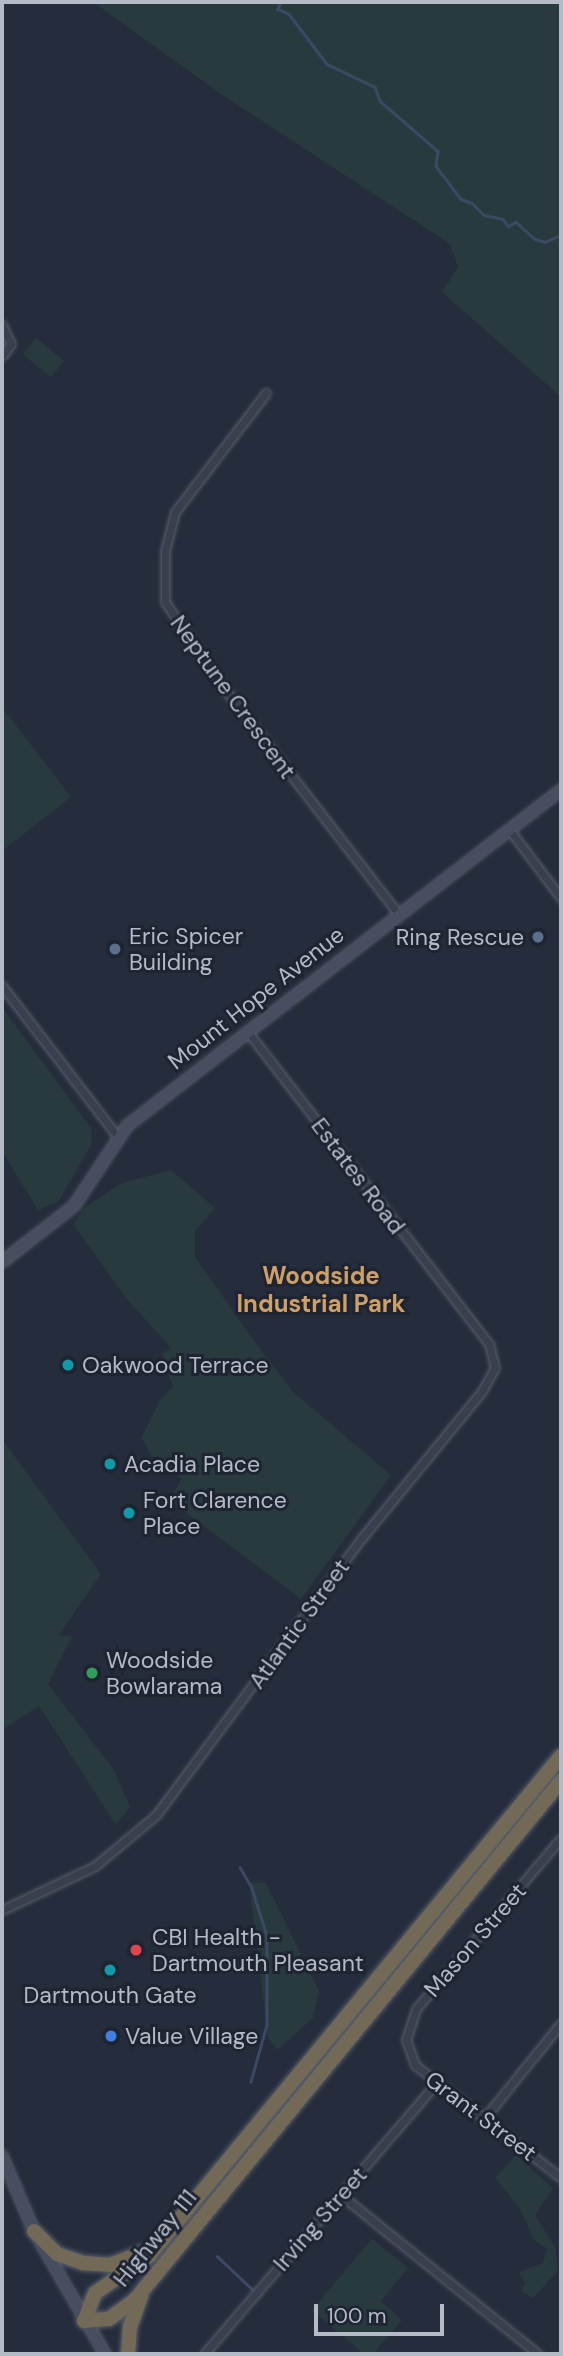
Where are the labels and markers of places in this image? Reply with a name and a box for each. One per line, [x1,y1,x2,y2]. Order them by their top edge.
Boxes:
place label: Eric Spicer Building [129,922,243,976]
place label: Ring Rescue [396,923,524,951]
marker: Ring Rescue [530,929,546,945]
marker: Eric Spicer Building [107,941,123,957]
place label: Oakwood Terrace [82,1351,268,1379]
marker: Oakwood Terrace [60,1357,76,1373]
place label: Acadia Place [124,1450,260,1478]
marker: Acadia Place [102,1456,118,1472]
place label: Fort Clarence Place [143,1486,287,1540]
marker: Fort Clarence Place [121,1505,137,1521]
place label: Woodside Bowlarama [106,1646,222,1700]
marker: Woodside Bowlarama [84,1665,100,1681]
place label: CBI Health - Dartmouth Pleasant [152,1923,364,1977]
marker: CBI Health - Dartmouth Pleasant [126,1940,146,1960]
marker: Dartmouth Gate [102,1962,118,1978]
place label: Dartmouth Gate [24,1981,196,2009]
place label: Value Village [125,2022,258,2050]
marker: Value Village [103,2028,119,2044]

